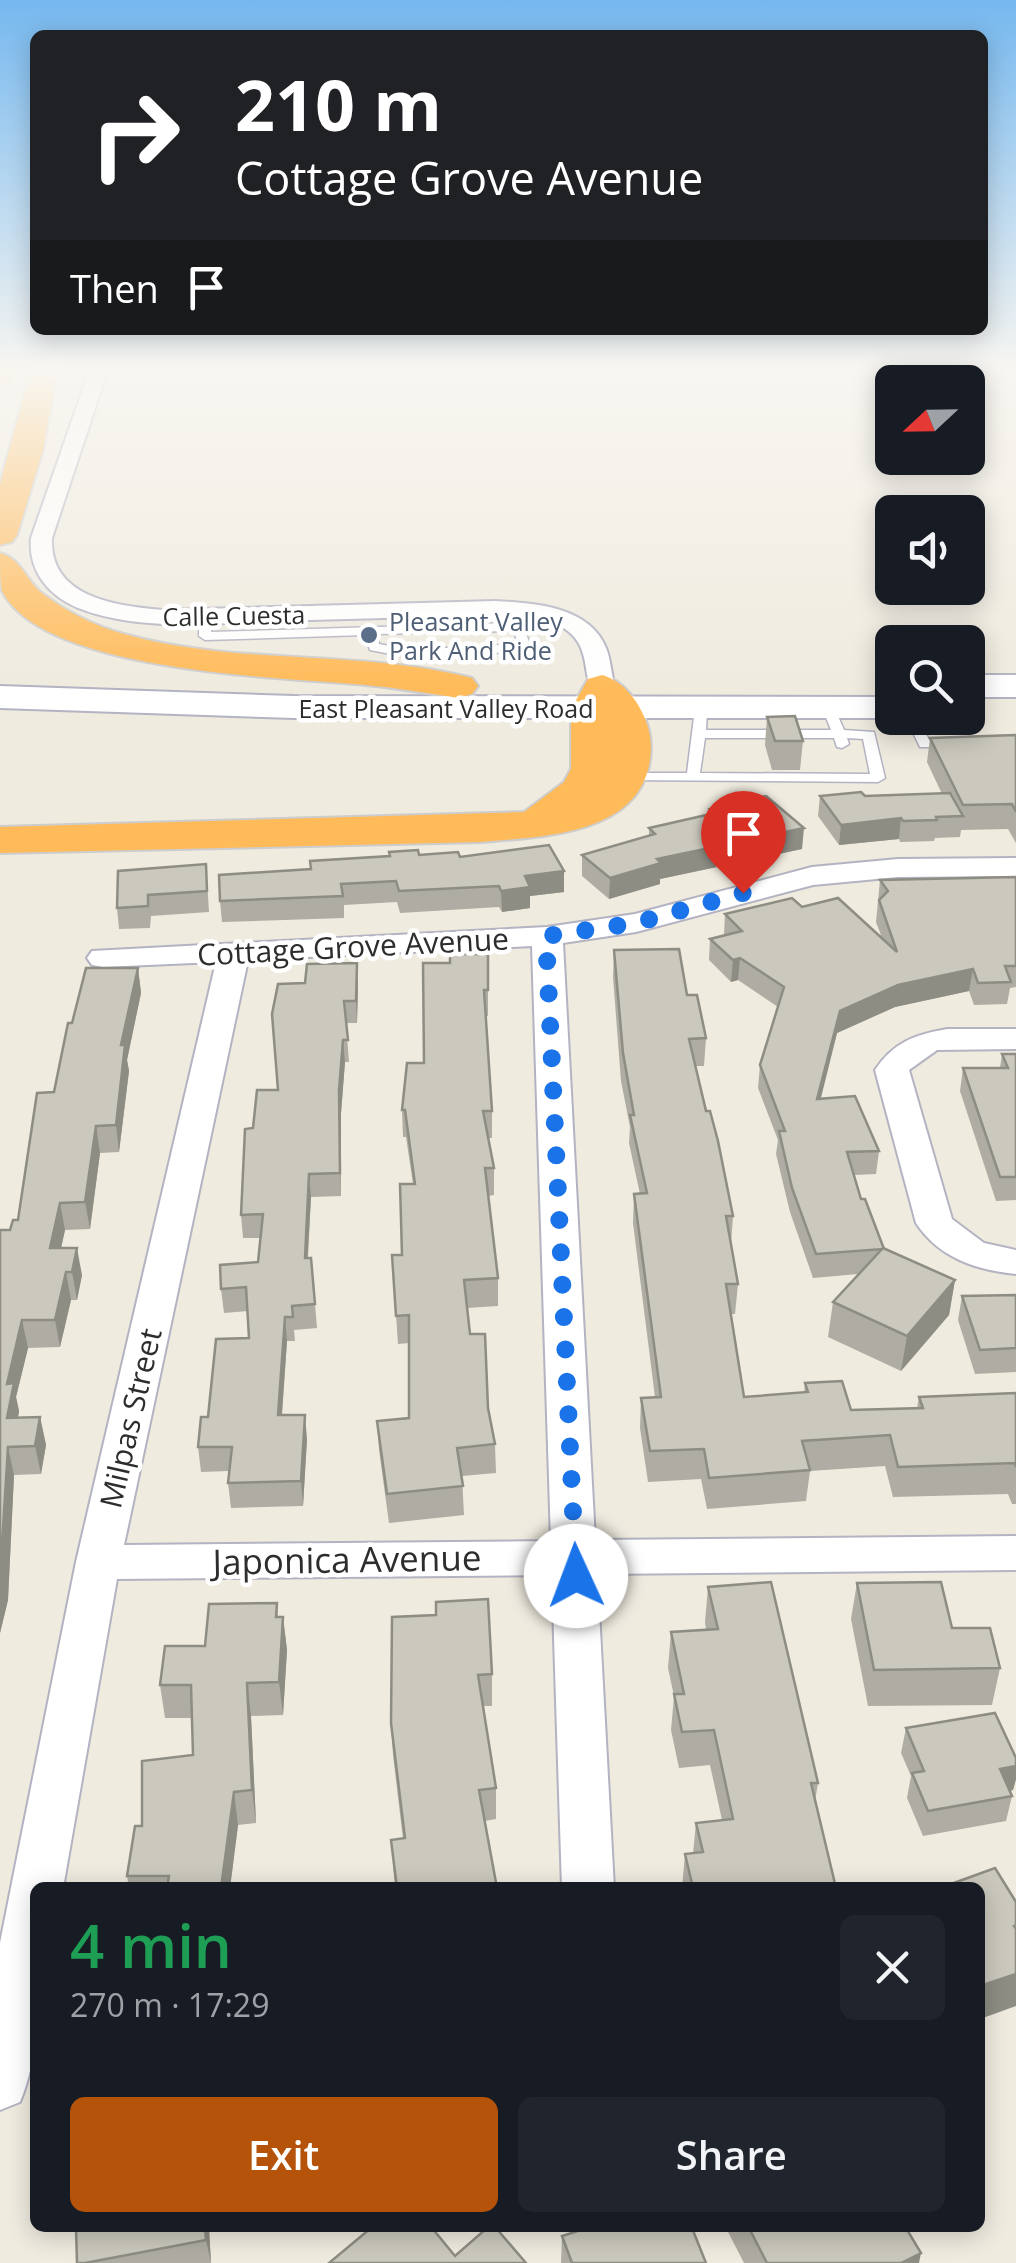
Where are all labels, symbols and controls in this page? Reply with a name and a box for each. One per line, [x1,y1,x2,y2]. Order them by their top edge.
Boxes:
text: 210 m [235,56,442,152]
icon: right [70,70,200,200]
text: Cottage Grove Avenue [235,147,703,208]
icon: arrive [179,260,234,315]
text: Then [70,262,159,314]
north arrow [875,365,985,475]
map controls [875,365,985,735]
button: sound [875,495,985,605]
street label: Calle Cuesta [162,597,306,633]
place label: Pleasant Valley Park And Ride [389,604,563,667]
marker: Pleasant Valley Park And Ride [358,624,380,646]
button: search [875,625,985,735]
street label: East Pleasant Valley Road [298,691,594,725]
pin [701,791,786,894]
icon: arrive [716,806,771,861]
street label: Cottage Grove Avenue [196,917,510,975]
street label: Milpas Street [89,1324,171,1512]
position arrow [524,1524,628,1628]
street label: Japonica Avenue [209,1533,482,1585]
text: 4 min [70,1904,232,1986]
button: close [840,1915,945,2020]
text: 270 m · 17:29 [70,1983,269,2026]
button: Exit [70,2097,498,2212]
button: Share [518,2097,945,2212]

